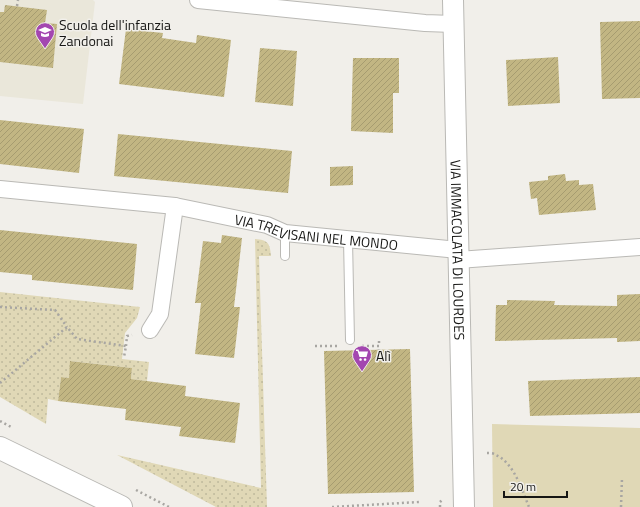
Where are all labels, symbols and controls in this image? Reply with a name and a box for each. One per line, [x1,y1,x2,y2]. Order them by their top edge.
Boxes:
place label: Scuola dell'infanzia Zandonai [59,14,171,51]
school or university icon: Scuola dell'infanzia Zandonai [34,21,56,49]
street label: VIA IMMACOLATA DI LOURDES [446,159,471,341]
street label: VIA TREVISANI NEL MONDO [233,208,399,255]
supermarket icon: Alì [351,344,373,372]
place label: Alì [376,345,391,366]
scale bar [504,473,567,499]
text: 20 m [510,477,536,496]

